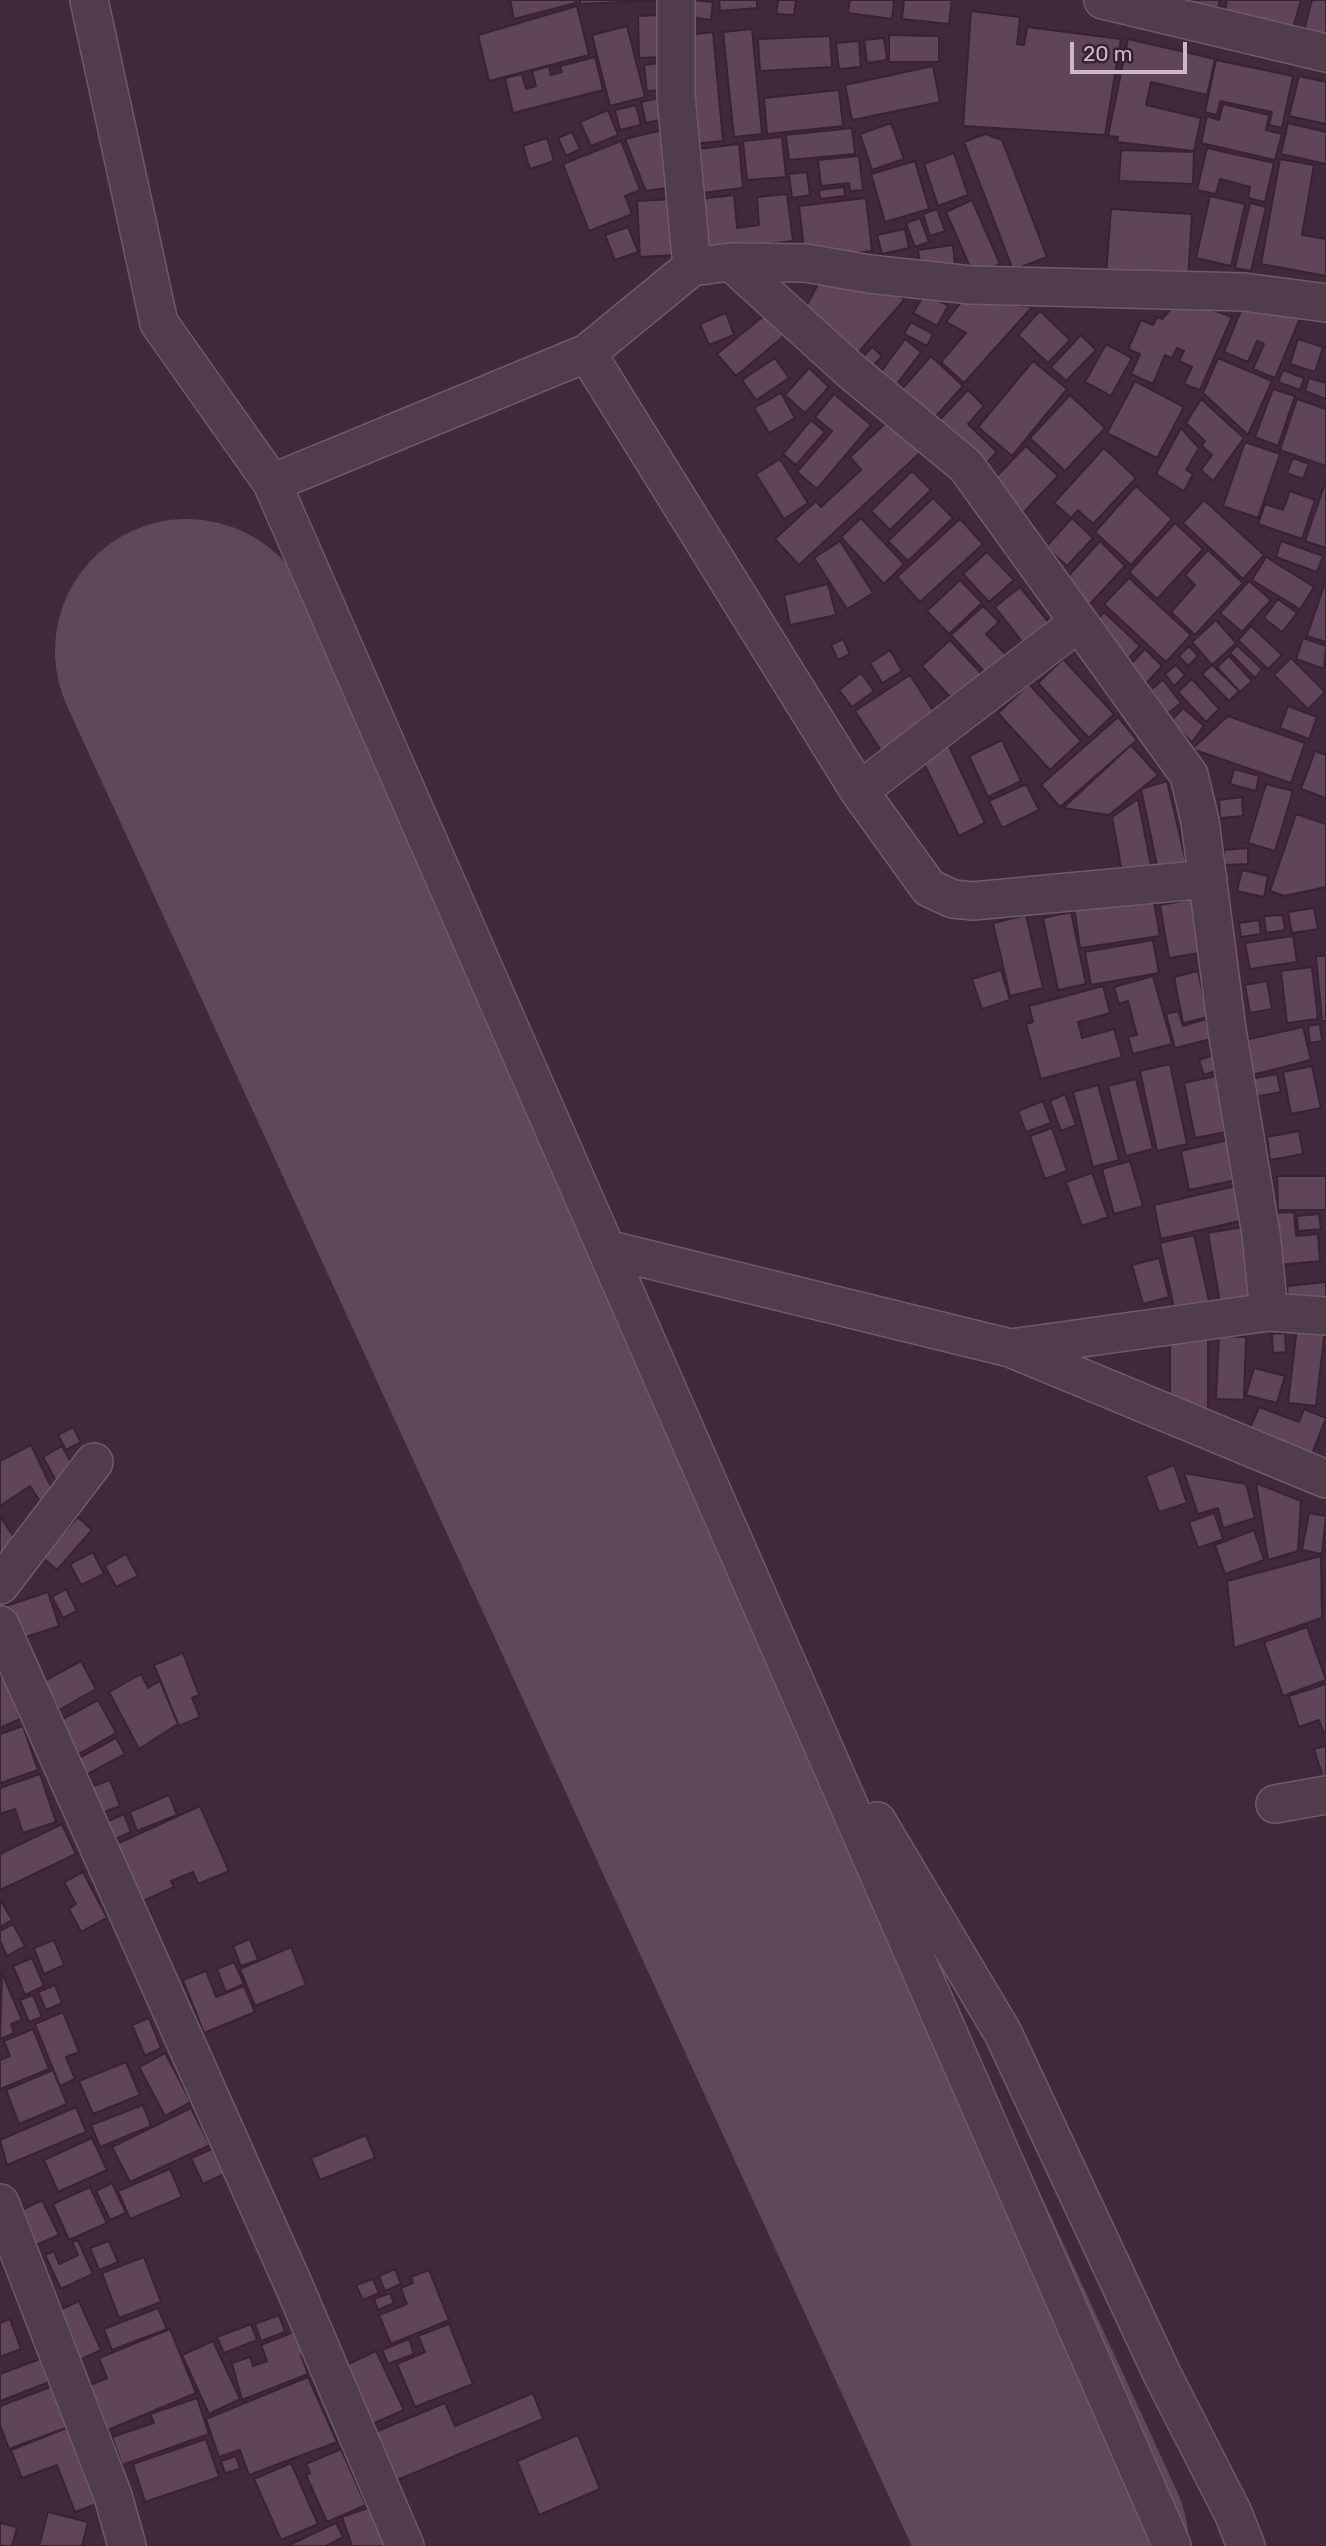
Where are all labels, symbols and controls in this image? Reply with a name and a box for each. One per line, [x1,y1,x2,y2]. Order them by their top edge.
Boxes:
scale bar [1074,28,1191,72]
text: 20 m [1083,41,1132,66]

